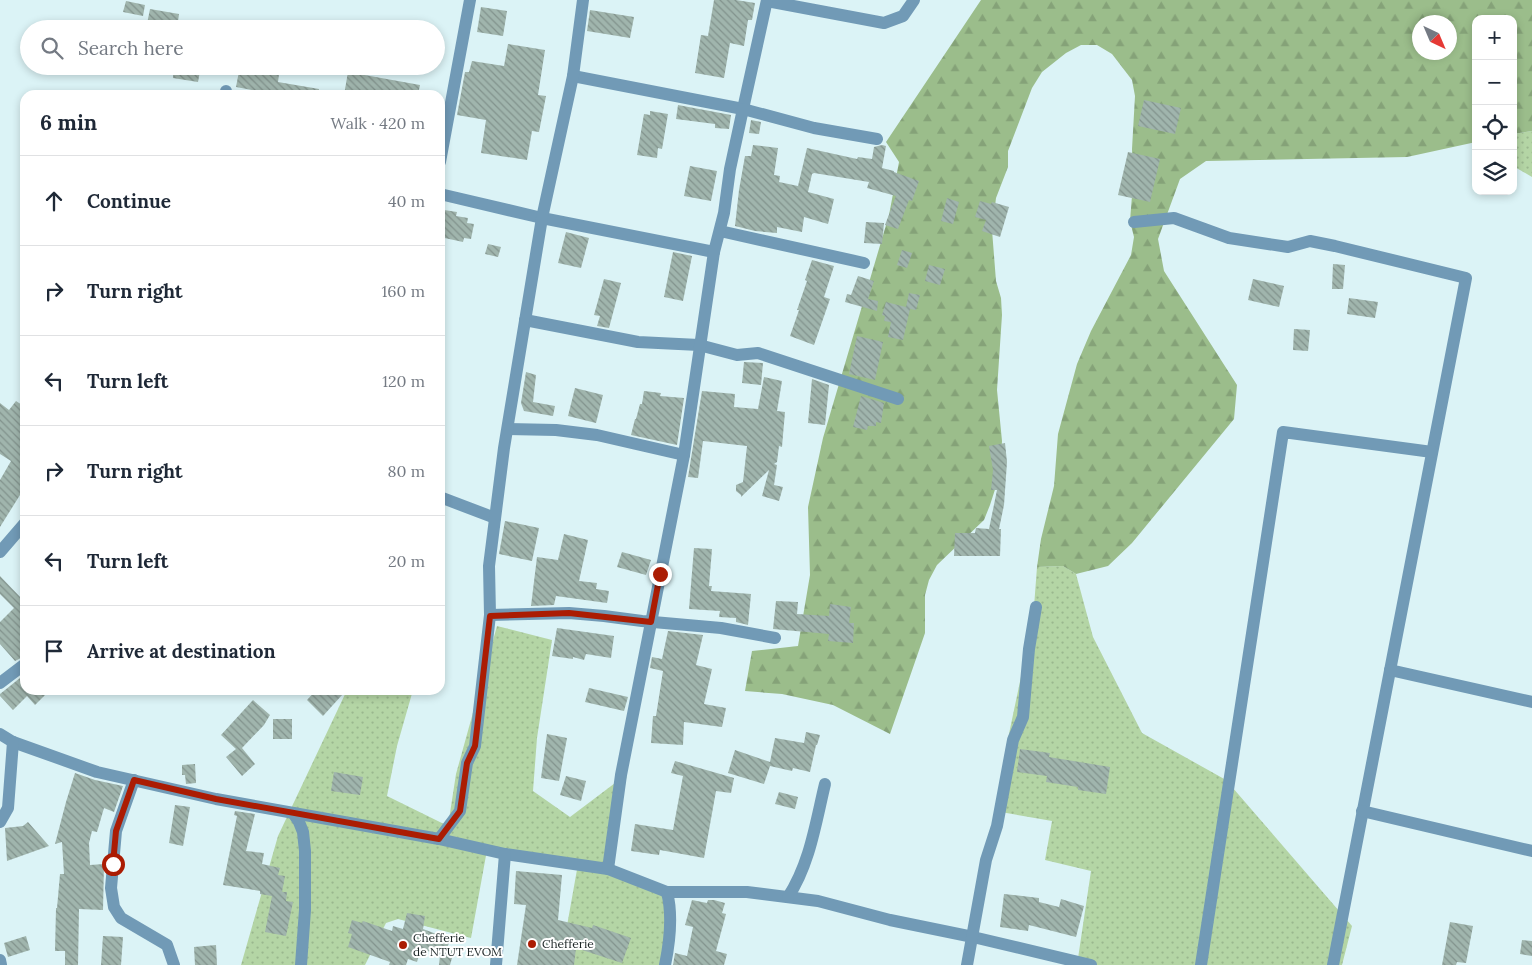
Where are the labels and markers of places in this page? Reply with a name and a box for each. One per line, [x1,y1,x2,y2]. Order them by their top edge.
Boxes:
place label: Chefferie de NTUT EVOM [413,930,502,959]
place label: Chefferie [542,936,594,951]
marker: Chefferie [526,938,538,950]
marker: Chefferie de NTUT EVOM [397,939,409,951]

